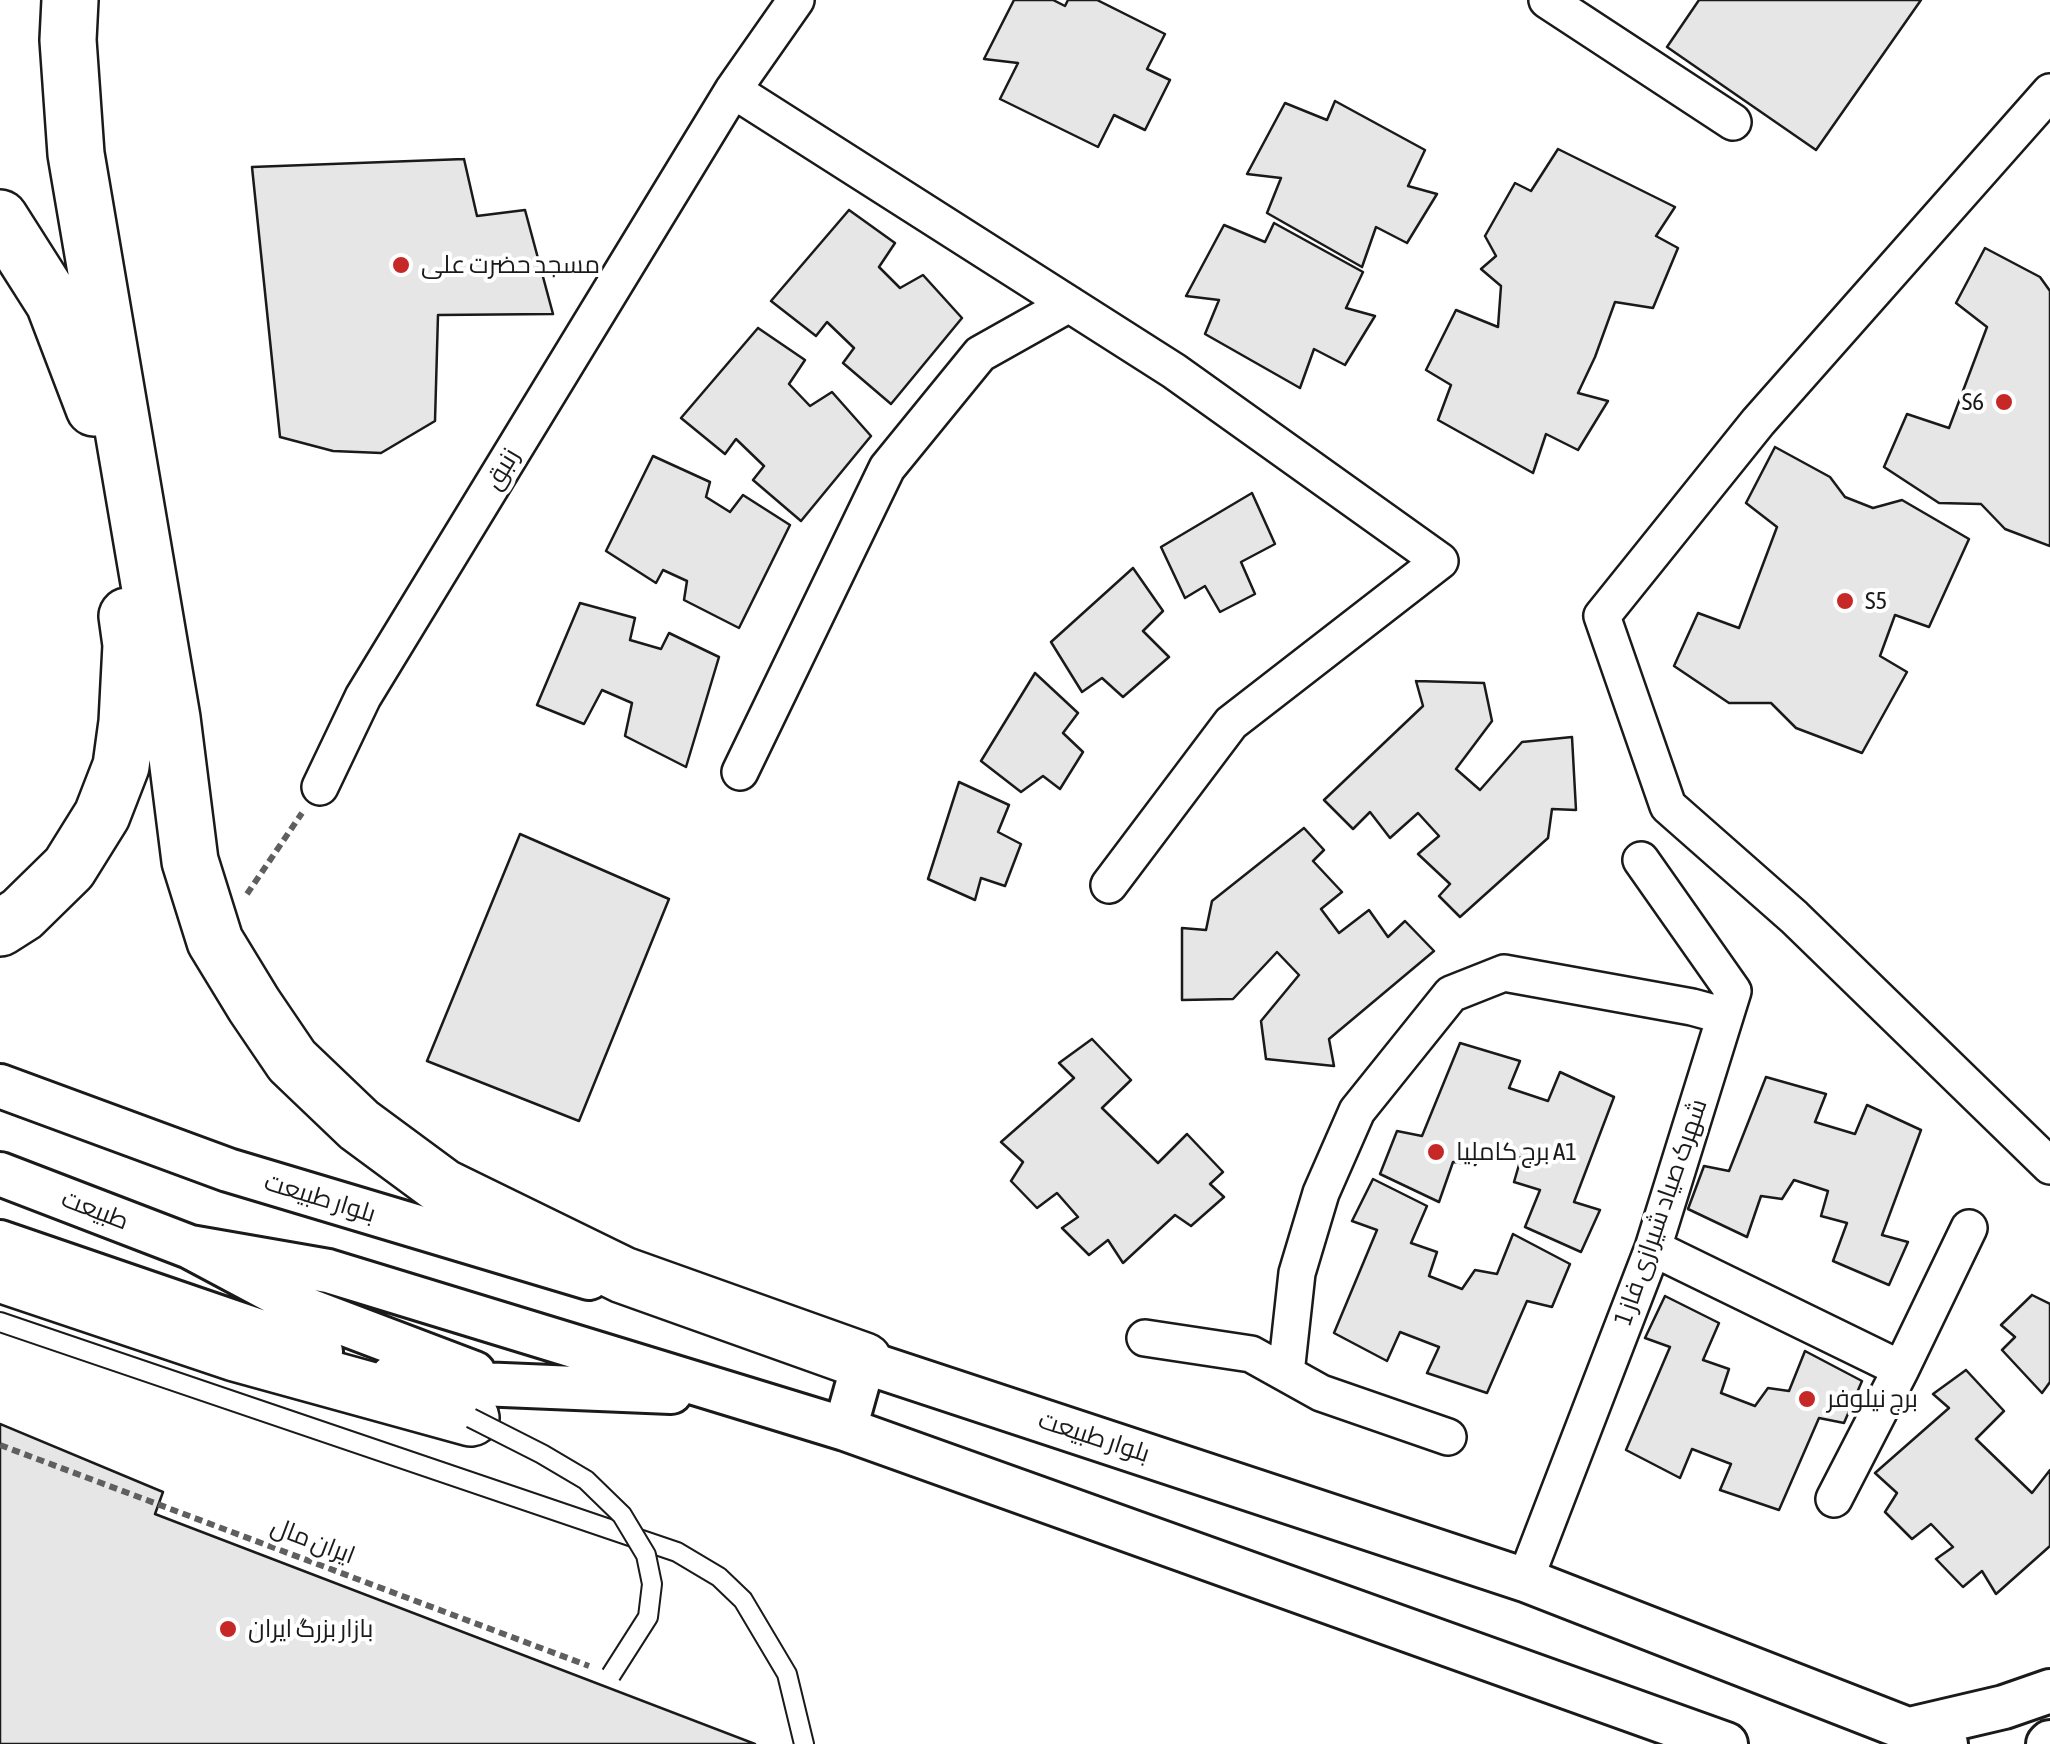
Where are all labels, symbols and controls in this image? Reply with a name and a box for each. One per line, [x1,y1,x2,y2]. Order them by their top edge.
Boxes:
place label: مسجد حضرت علی [421,250,600,280]
marker: مسجد حضرت علی [390,254,412,276]
place label: S6 [1962,387,1984,417]
marker: S6 [1993,391,2015,413]
street label: زنبق [478,443,526,495]
place label: S5 [1865,586,1887,616]
marker: S5 [1834,590,1856,612]
street label: شهرک صیاد شیرازی فاز 1 [1608,1095,1714,1329]
place label: برج کاملیا A1 [1456,1137,1577,1167]
marker: برج کاملیا A1 [1425,1141,1447,1163]
street label: بلوار طبیعت [261,1167,379,1229]
street label: طبیعت [57,1184,133,1236]
place label: برج نیلوفر [1827,1384,1918,1414]
marker: برج نیلوفر [1796,1388,1818,1410]
street label: بلوار طبیعت [1035,1405,1153,1469]
street label: ایران مال [267,1511,359,1571]
place label: بازار بزرگ ایران [248,1614,373,1644]
marker: بازار بزرگ ایران [217,1618,239,1640]

